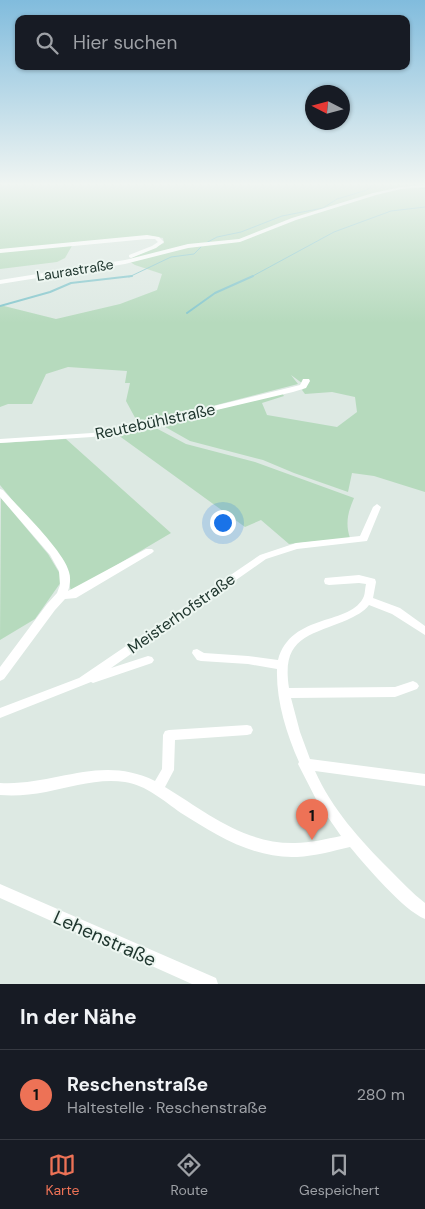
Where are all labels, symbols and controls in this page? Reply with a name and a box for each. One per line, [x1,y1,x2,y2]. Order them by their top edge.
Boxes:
search box [15,15,410,70]
icon: search [33,29,61,57]
text: Hier suchen [73,30,177,55]
north arrow [305,85,350,130]
street label: Laurastraße [35,255,115,285]
street label: Reutebühlstraße [93,398,217,444]
your location [210,510,236,536]
street label: Meisterhofstraße [123,568,239,658]
pin: 1 [296,799,328,840]
street label: Lehenstraße [49,905,160,972]
text: In der Nähe [20,1003,137,1031]
text: Reschenstraße [67,1072,208,1097]
text: 1 [33,1084,39,1105]
text: 280 m [357,1084,405,1105]
text: Haltestelle · Reschenstraße [67,1097,267,1118]
tab: Karte [46,1151,79,1199]
tab: Route [171,1151,208,1199]
tab: Gespeichert [299,1151,379,1199]

